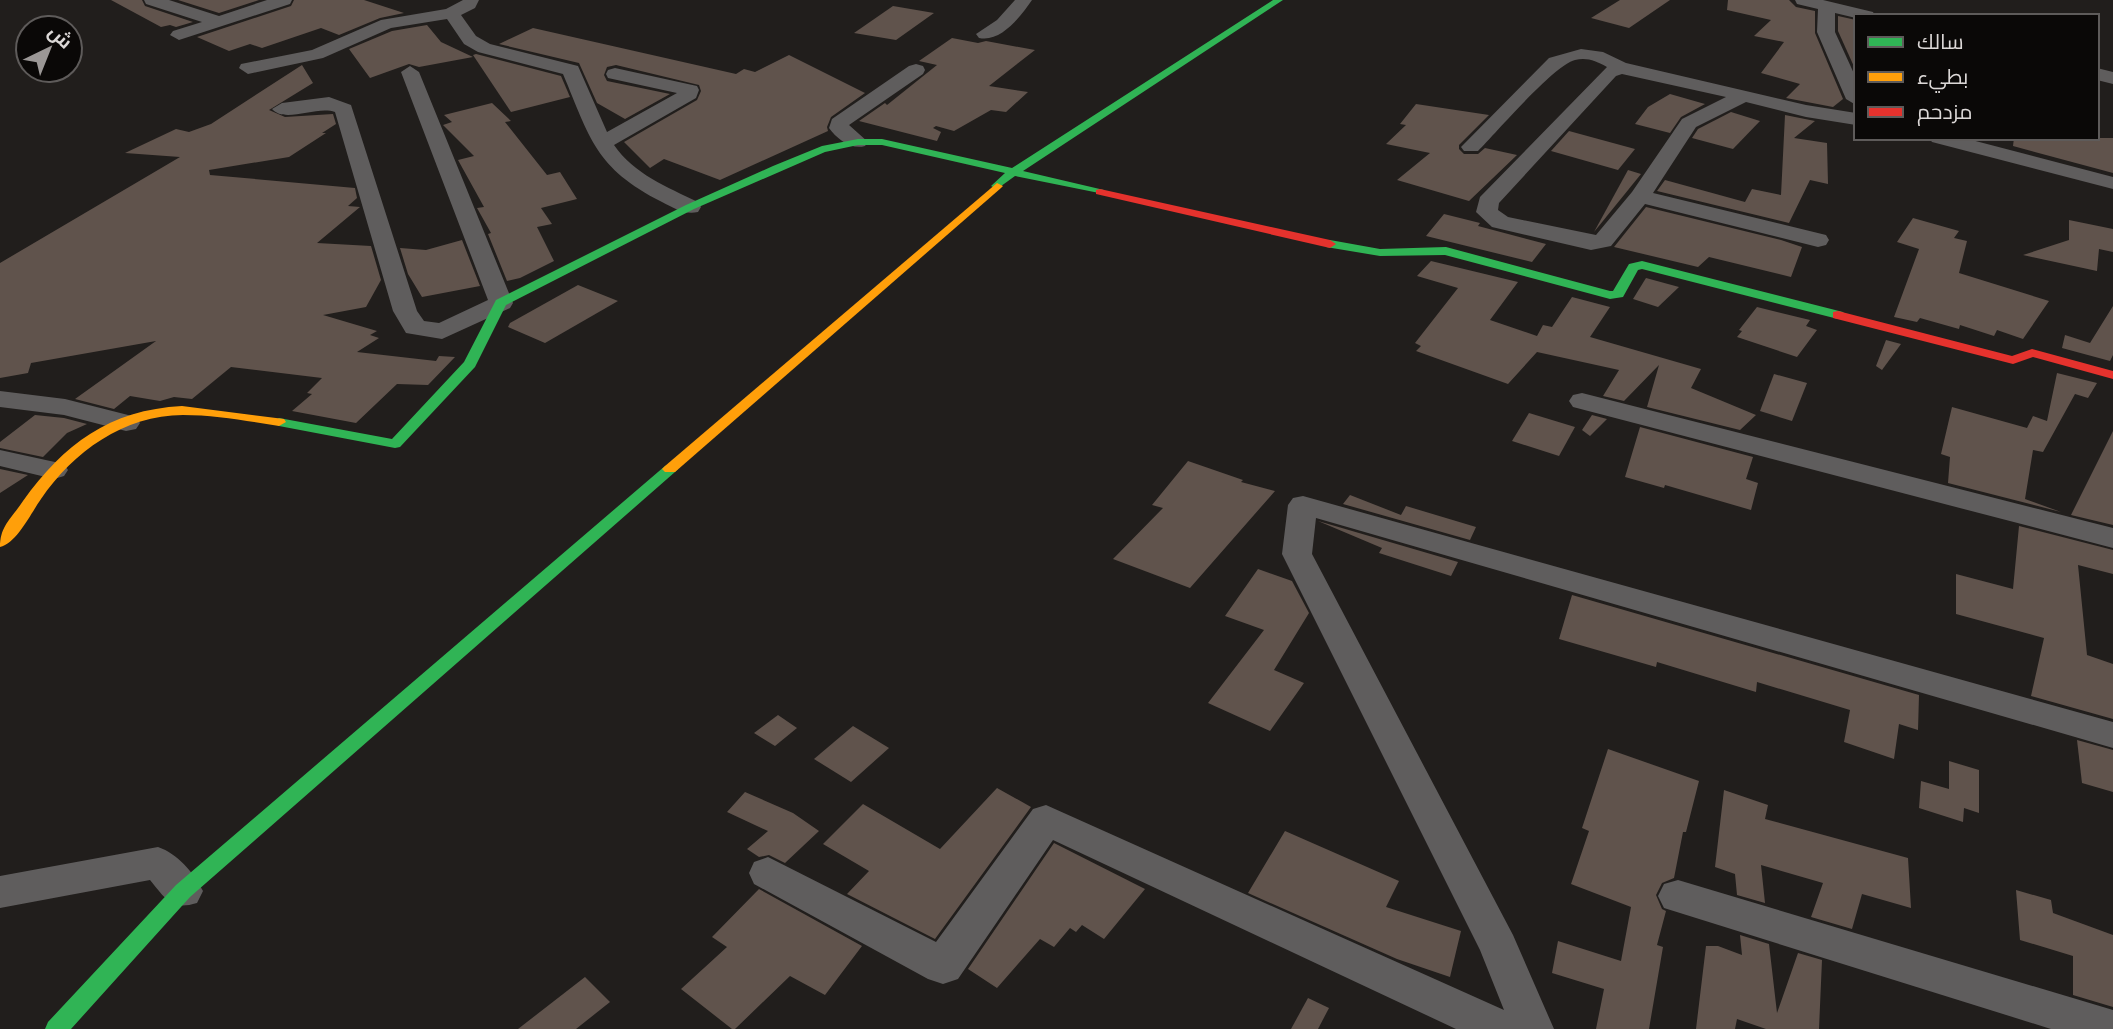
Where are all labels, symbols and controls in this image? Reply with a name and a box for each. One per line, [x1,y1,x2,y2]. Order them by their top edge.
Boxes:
north arrow [14,14,84,84]
legend [1854,14,2099,140]
text: ش [43,19,78,54]
text: سالك [1917,27,1964,55]
text: بطيء [1917,62,1968,93]
text: مزدحم [1917,97,1972,126]

